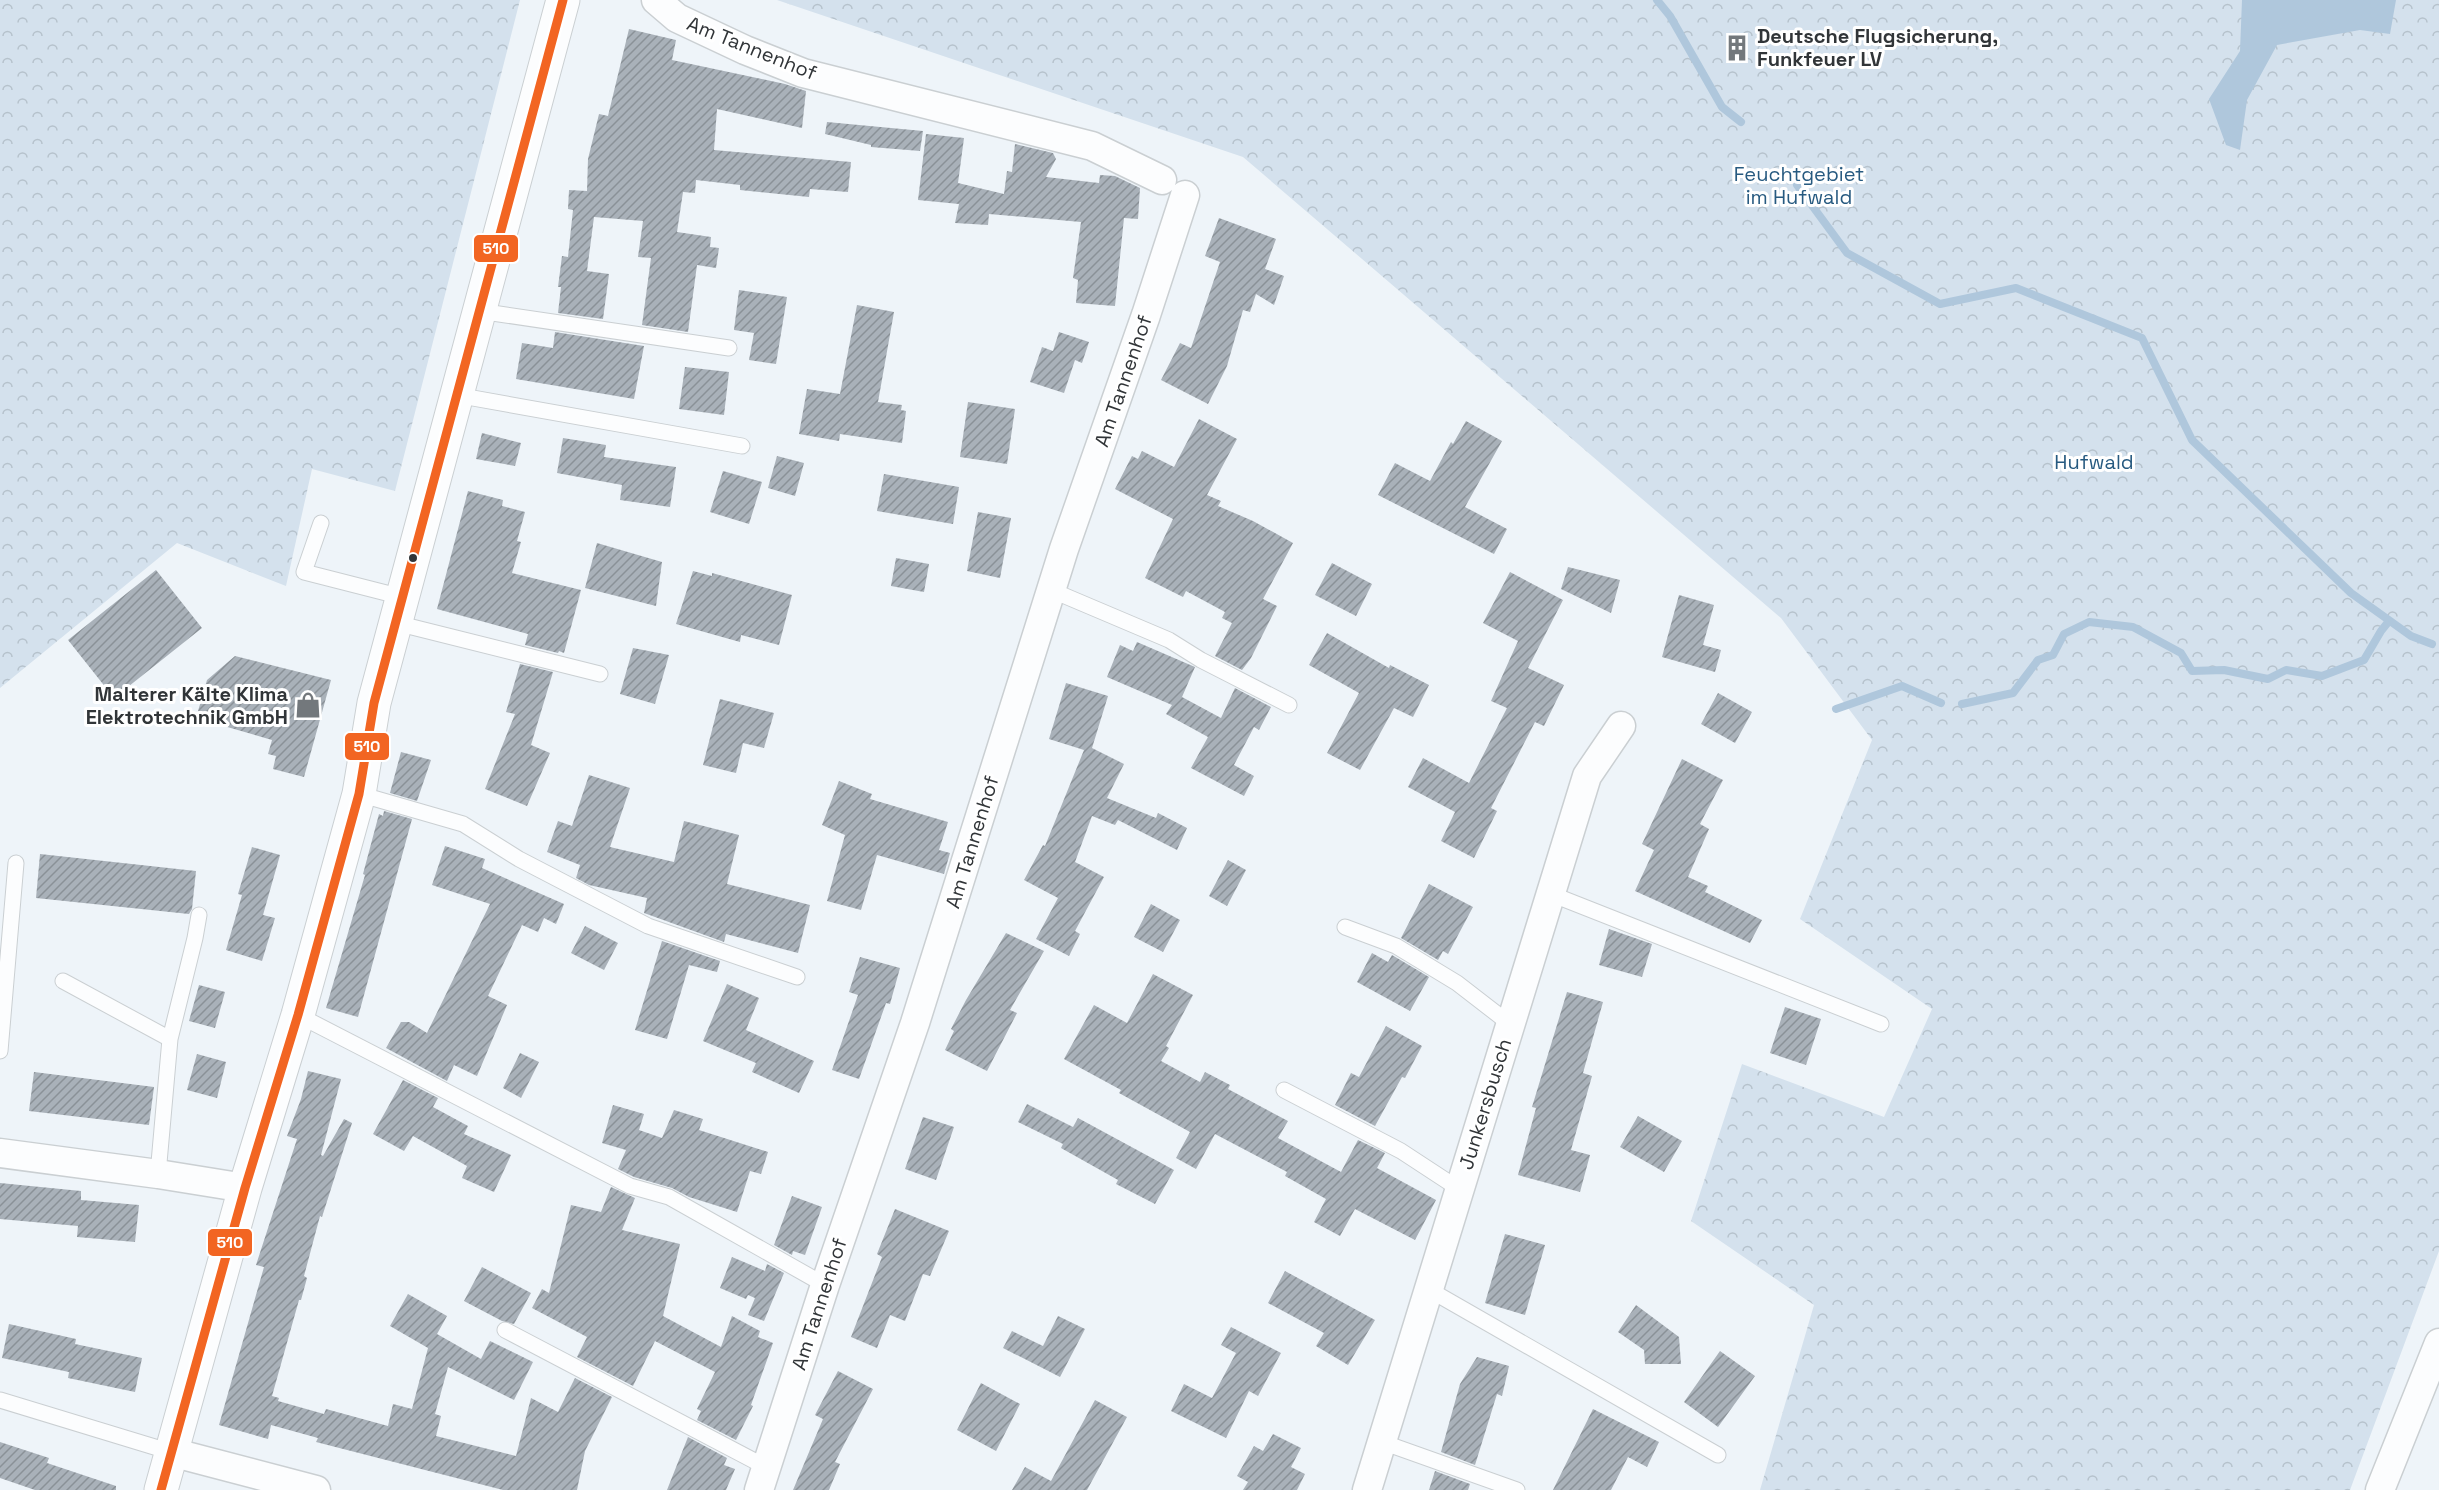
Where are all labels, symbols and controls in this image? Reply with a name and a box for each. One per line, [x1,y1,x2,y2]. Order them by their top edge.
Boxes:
street label: Am Tannenhof [683,10,821,86]
place label: Deutsche Flugsicherung, Funkfeuer LV [1757,23,1998,72]
building icon: Deutsche Flugsicherung, Funkfeuer LV [1722,33,1752,63]
park label: Feuchtgebiet im Hufwald [1734,161,1864,210]
line badge: 510 [473,234,519,263]
text: 510 [483,238,509,259]
street label: Am Tannenhof [1088,312,1158,450]
park label: Hufwald [2054,449,2134,475]
unlabelled marker [407,552,419,564]
place label: Malterer Kälte Klima Elektrotechnik GmbH [86,681,288,730]
shop icon: Malterer Kälte Klima Elektrotechnik GmbH [293,690,323,720]
line badge: 510 [344,732,390,761]
text: 510 [354,736,380,757]
street label: Am Tannenhof [939,772,1005,912]
street label: Junkersbusch [1453,1035,1517,1173]
line badge: 510 [207,1228,253,1257]
text: 510 [217,1232,243,1253]
street label: Am Tannenhof [785,1234,853,1373]

